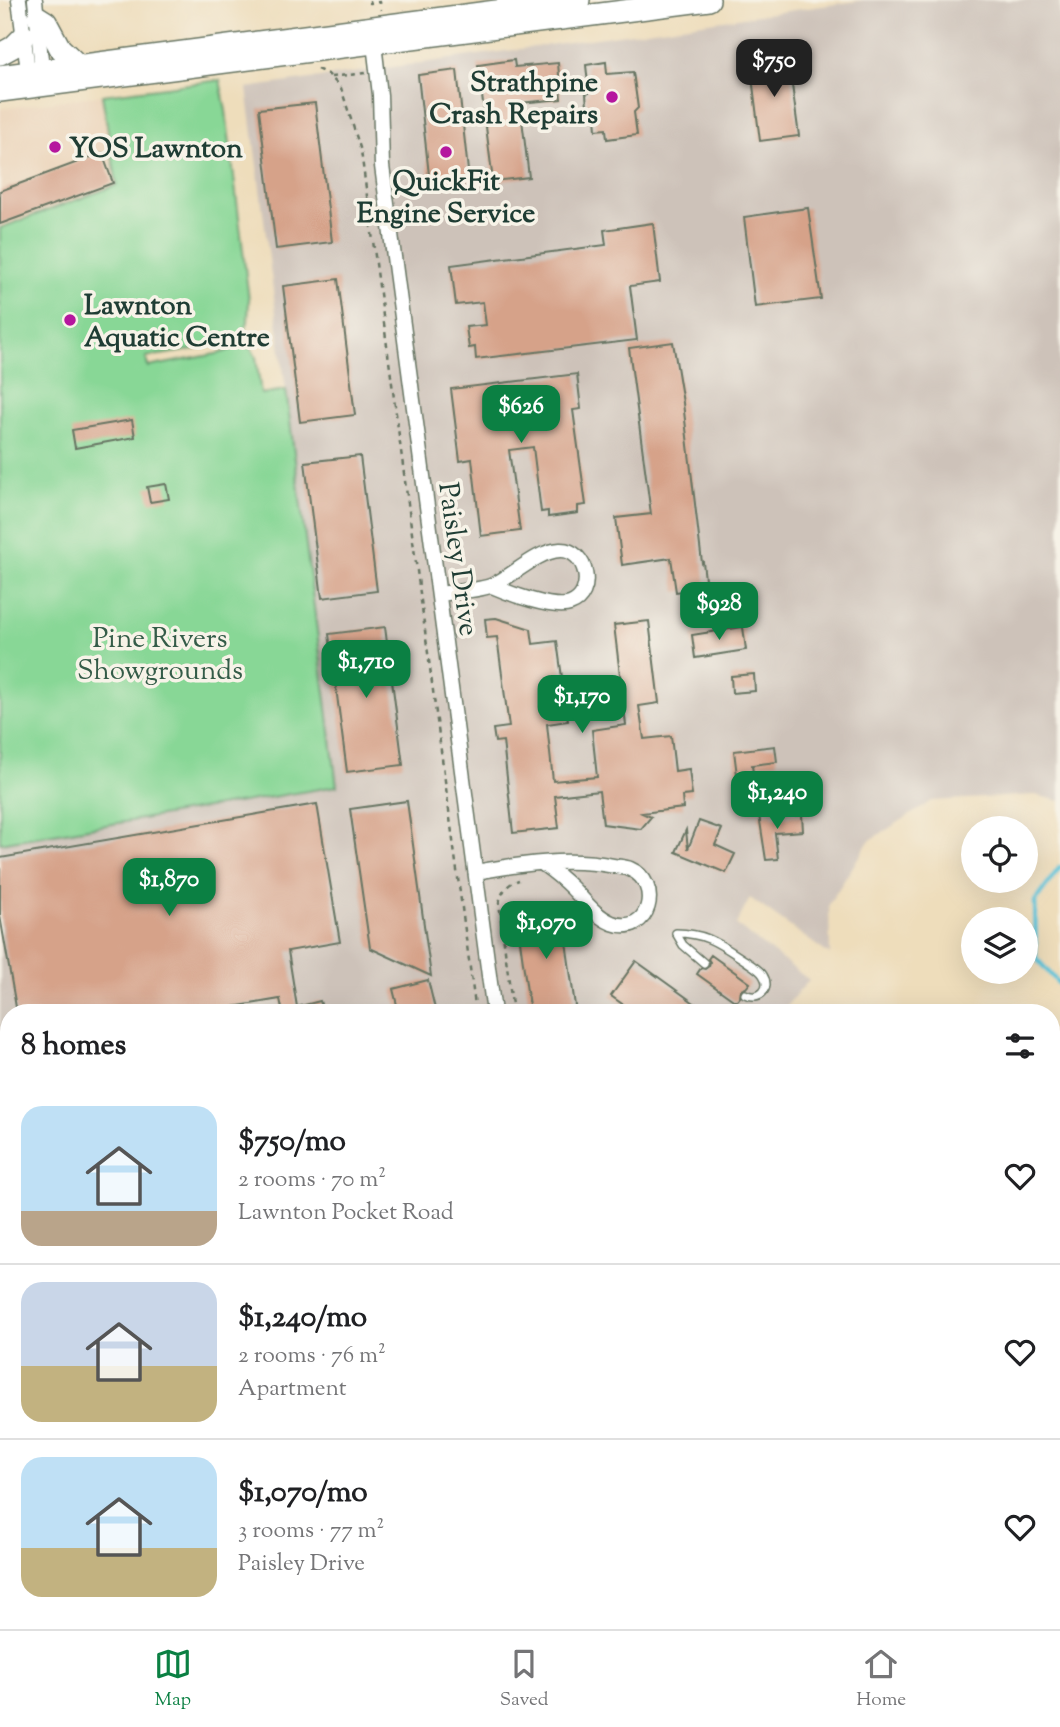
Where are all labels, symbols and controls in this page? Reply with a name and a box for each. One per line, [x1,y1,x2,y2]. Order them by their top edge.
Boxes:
pin: $750 [733,40,815,99]
text: $750 [752,45,796,78]
place label: Strathpine Crash Repairs [429,64,598,136]
marker: Strathpine Crash Repairs [604,89,620,105]
place label: YOS Lawnton [69,130,243,170]
marker: YOS Lawnton [47,139,63,155]
marker: QuickFit Engine Service [438,144,454,160]
place label: QuickFit Engine Service [357,163,535,235]
place label: Lawnton Aquatic Centre [84,287,270,359]
marker: Lawnton Aquatic Centre [62,312,78,328]
pin: $626 [480,386,562,445]
text: $626 [498,391,544,424]
street label: Paisley Drive [426,480,488,639]
pin: $928 [678,582,760,642]
text: $928 [696,588,742,621]
park label: Pine Rivers Showgrounds [77,620,243,692]
pin: $1,710 [309,640,423,700]
text: $1,710 [337,646,395,679]
pin: $1,170 [525,676,639,735]
text: $1,170 [554,681,610,714]
pin: $1,240 [720,772,834,831]
text: $1,240 [747,777,807,810]
map controls [961,816,1038,984]
button: locate [961,816,1038,893]
pin: $1,870 [112,858,226,918]
text: $1,870 [139,864,199,897]
pin: $1,070 [489,902,603,961]
text: $1,070 [516,907,576,940]
button: layers [961,907,1038,984]
text: 8 homes [21,1025,126,1068]
icon: filters [1001,1027,1039,1065]
text: $750/mo [238,1121,346,1164]
icon: home [77,1134,161,1218]
icon: heart [1001,1157,1039,1195]
text: 2 rooms · 70 m² [238,1164,386,1197]
text: Lawnton Pocket Road [238,1197,454,1230]
text: $1,240/mo [238,1297,367,1340]
icon: home [77,1310,161,1394]
icon: heart [1001,1333,1039,1371]
text: 2 rooms · 76 m² [238,1340,386,1373]
text: Apartment [238,1373,347,1406]
text: $1,070/mo [238,1472,368,1515]
icon: home [77,1485,161,1569]
icon: heart [1001,1508,1039,1546]
text: 3 rooms · 77 m² [238,1515,384,1548]
text: Paisley Drive [238,1548,365,1581]
tab: Map [154,1645,192,1714]
tab: Saved [500,1645,548,1714]
tab: Home [856,1645,906,1714]

